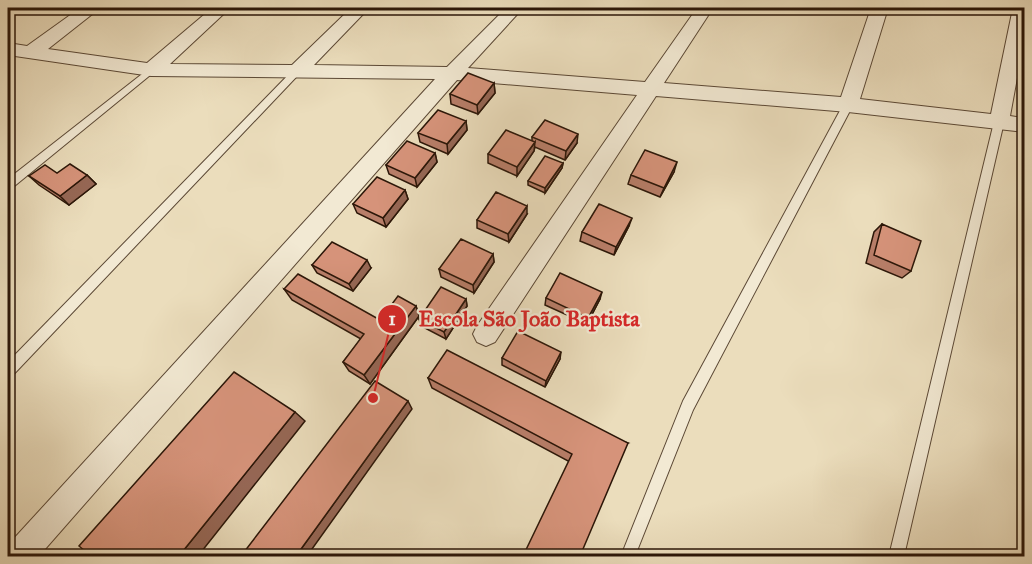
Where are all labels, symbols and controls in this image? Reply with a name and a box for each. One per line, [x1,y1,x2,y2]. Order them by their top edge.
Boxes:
callout: Escola São João Baptista [377,299,652,339]
text: Escola São João Baptista [419,305,640,333]
text: 1 [388,308,396,330]

